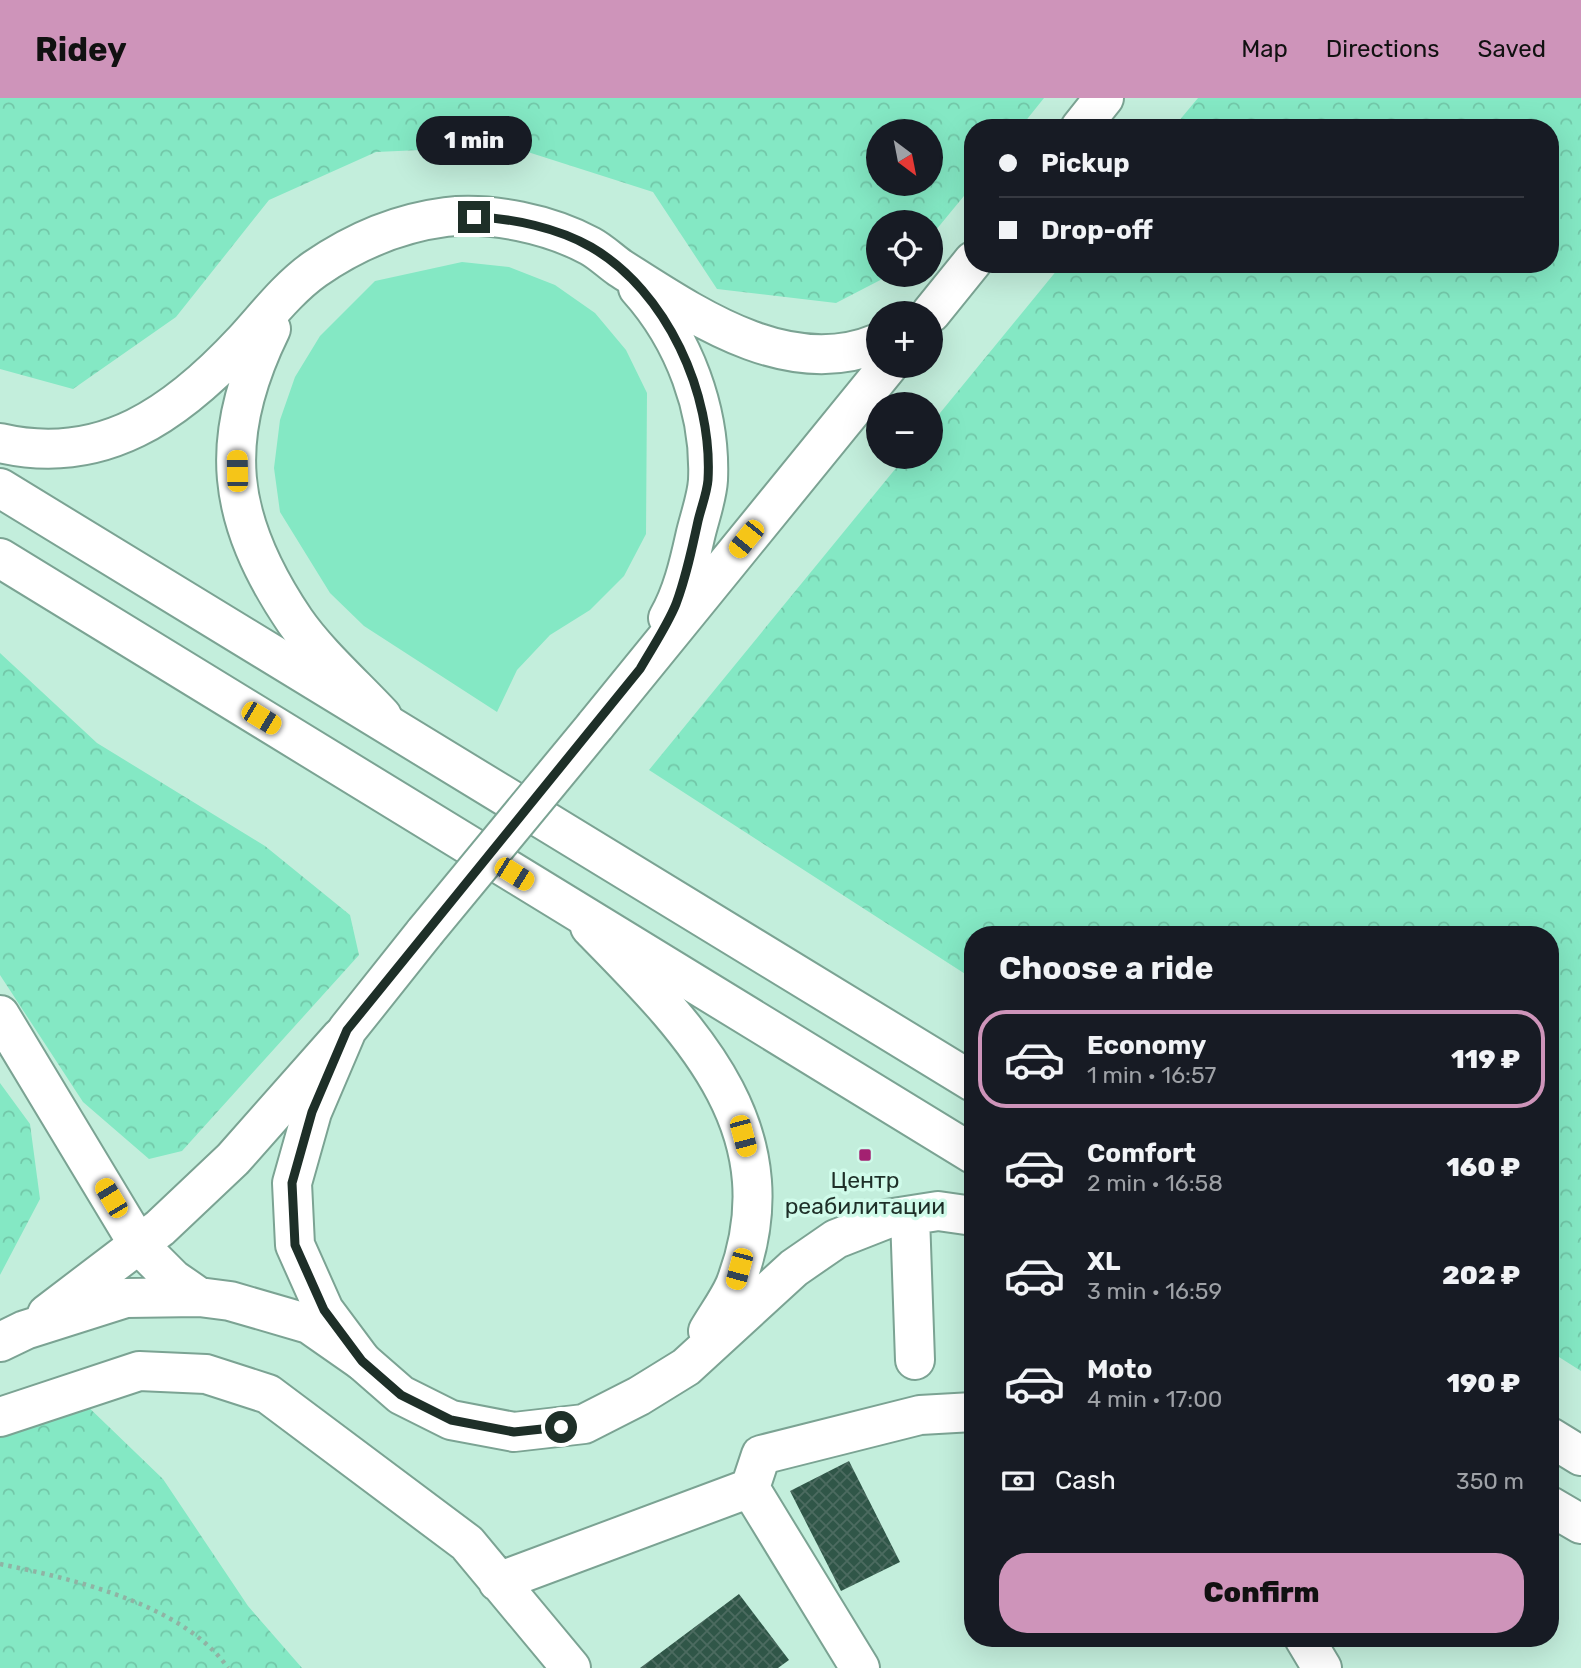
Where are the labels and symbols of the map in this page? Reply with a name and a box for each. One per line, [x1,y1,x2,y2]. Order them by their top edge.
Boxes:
callout: 1 min [416,116,532,164]
north arrow [866,119,943,196]
route end [458,201,490,233]
car [227,450,248,492]
car [725,516,768,562]
car [238,698,285,738]
car [491,854,538,894]
car [728,1113,759,1159]
marker: Центр реабилитации [857,1147,873,1163]
place label: Центр реабилитации [785,1166,945,1220]
car [92,1175,131,1221]
car [724,1246,755,1292]
route start [545,1411,577,1443]

